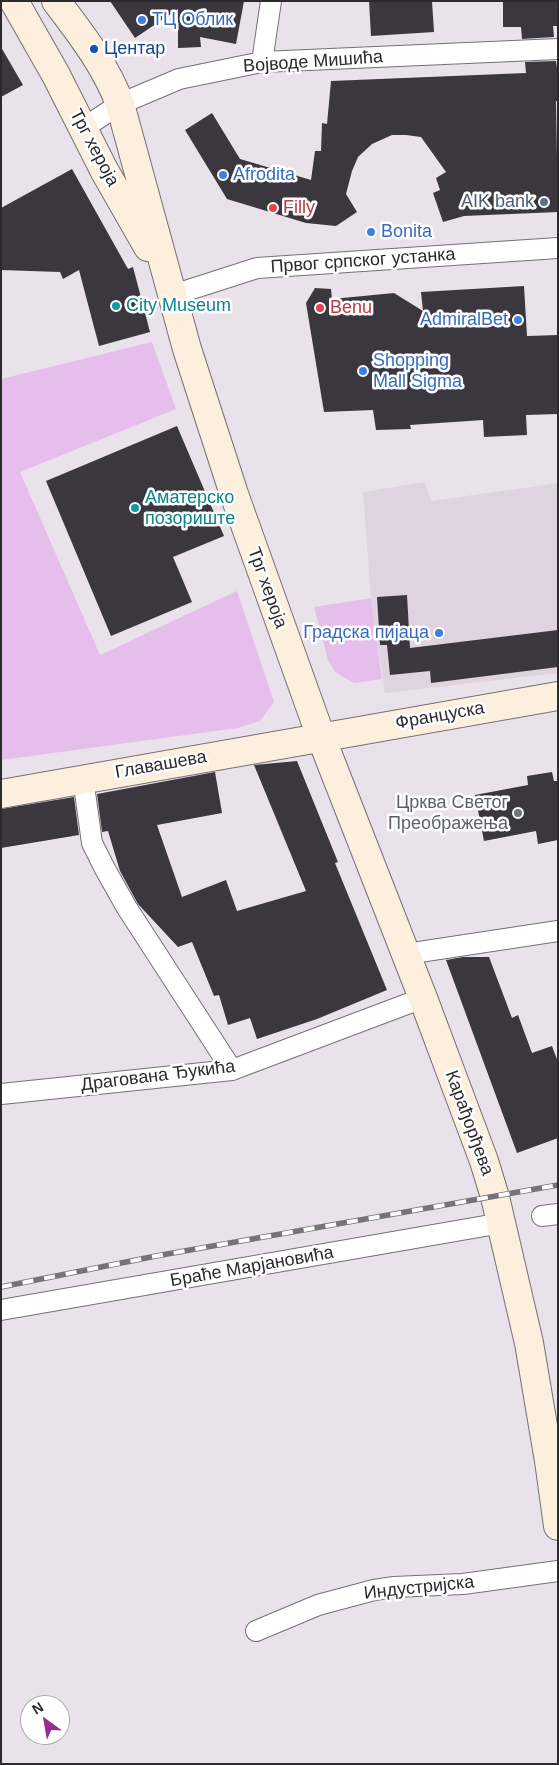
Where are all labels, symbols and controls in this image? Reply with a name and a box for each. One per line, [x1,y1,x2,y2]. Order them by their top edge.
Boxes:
place label: ТЦ Облик [152,9,233,31]
marker: ТЦ Облик [136,14,148,26]
place label: Центар [104,38,165,60]
marker: Центар [88,43,100,55]
street label: Војводе Мишића [242,46,384,78]
street label: Трг хероја [65,106,123,190]
place label: Afrodita [233,164,295,186]
marker: Afrodita [217,169,229,181]
place label: AIK bank [461,191,534,213]
marker: AIK bank [538,196,550,208]
place label: Filly [283,197,315,219]
marker: Filly [267,202,279,214]
place label: Bonita [381,221,432,243]
marker: Bonita [365,226,377,238]
street label: Првог српског устанка [270,244,456,278]
place label: City Museum [126,295,231,317]
place label: Benu [330,297,372,319]
marker: City Museum [110,300,122,312]
marker: Benu [314,302,326,314]
place label: AdmiralBet [420,309,508,331]
marker: AdmiralBet [512,314,524,326]
place label: Shopping Mall Sigma [373,350,462,392]
marker: Shopping Mall Sigma [357,365,369,377]
place label: Аматерско позориште [145,487,235,530]
marker: Аматерско позориште [129,502,141,514]
street label: Трг хероја [242,545,292,631]
place label: Градска пијаца [303,622,429,644]
marker: Градска пијаца [433,627,445,639]
street label: Француска [394,698,486,734]
street label: Главашева [114,746,208,784]
place label: Црква Светог Преображења [388,792,508,834]
marker: Црква Светог Преображења [512,807,524,819]
street label: Драгована Ђукића [80,1056,236,1096]
street label: Карађорђева [440,1068,498,1178]
street label: Браће Марјановића [169,1242,335,1292]
street label: Индустријска [363,1571,475,1605]
north arrow [20,1695,70,1745]
text: N [29,1699,46,1718]

